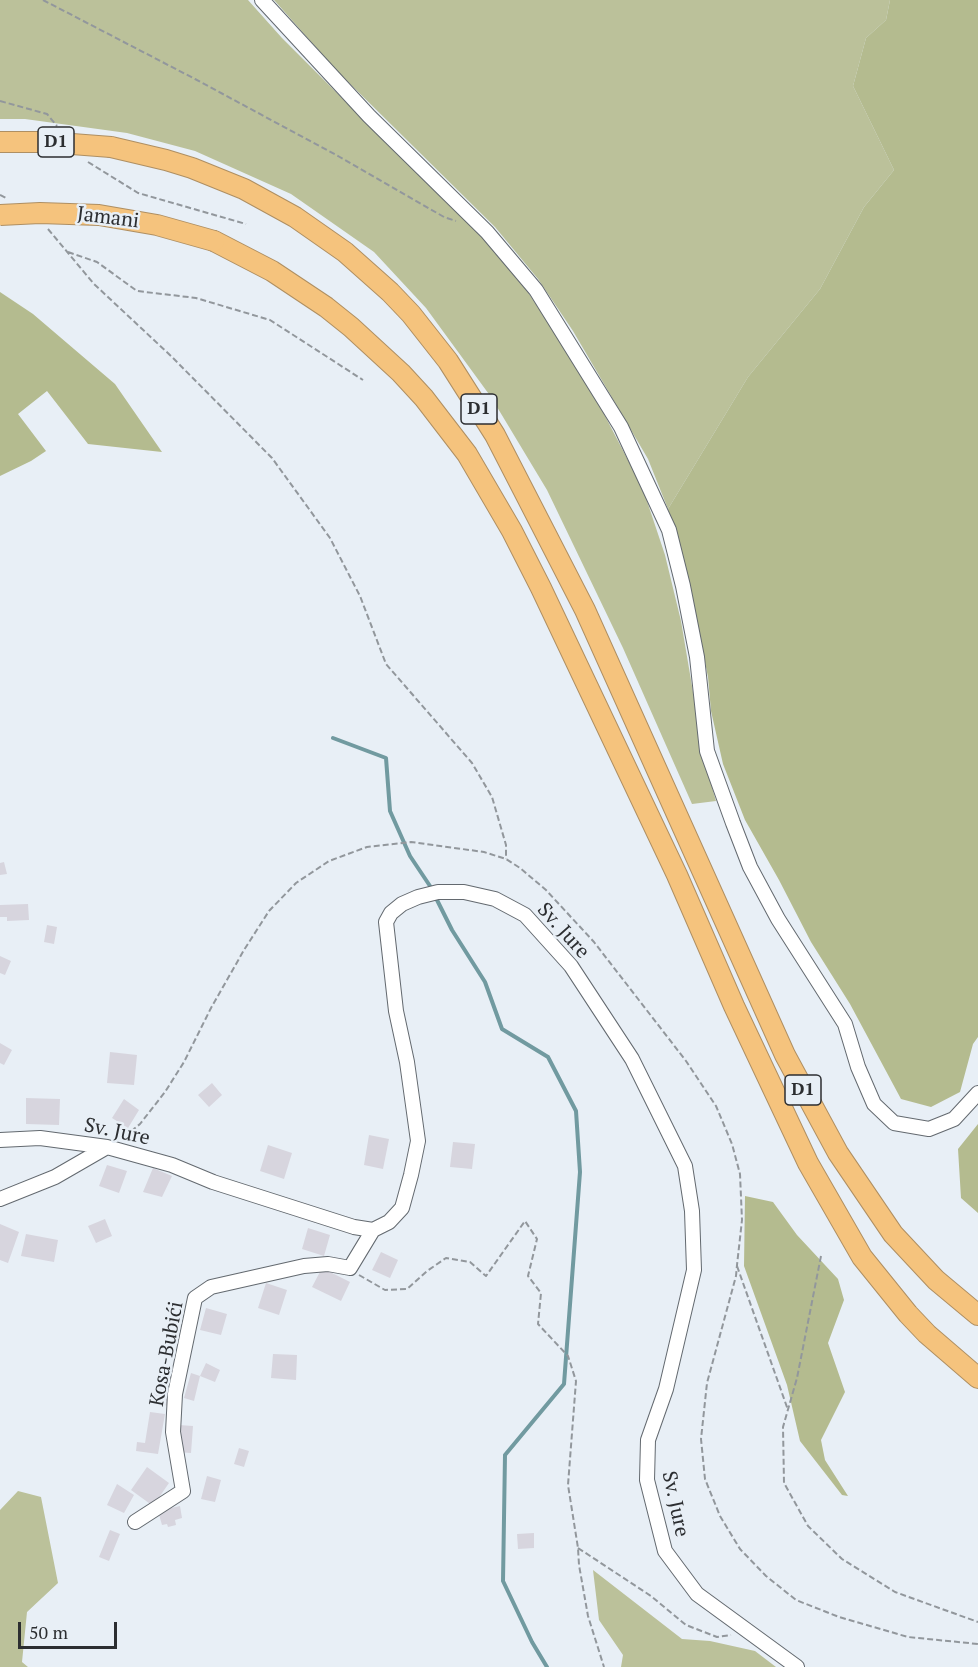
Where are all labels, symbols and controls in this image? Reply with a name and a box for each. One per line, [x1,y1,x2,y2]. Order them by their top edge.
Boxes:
road number: D1 [38,127,74,157]
street label: Jamani [76,202,140,234]
road number: D1 [461,394,497,424]
street label: Sv. Jure [532,898,594,964]
road number: D1 [785,1075,821,1105]
street label: Sv. Jure [82,1113,152,1151]
street label: Kosa-Bubići [145,1300,189,1408]
street label: Sv. Jure [656,1469,694,1539]
scale bar [21,1610,120,1648]
text: 50 m [29,1620,68,1644]

